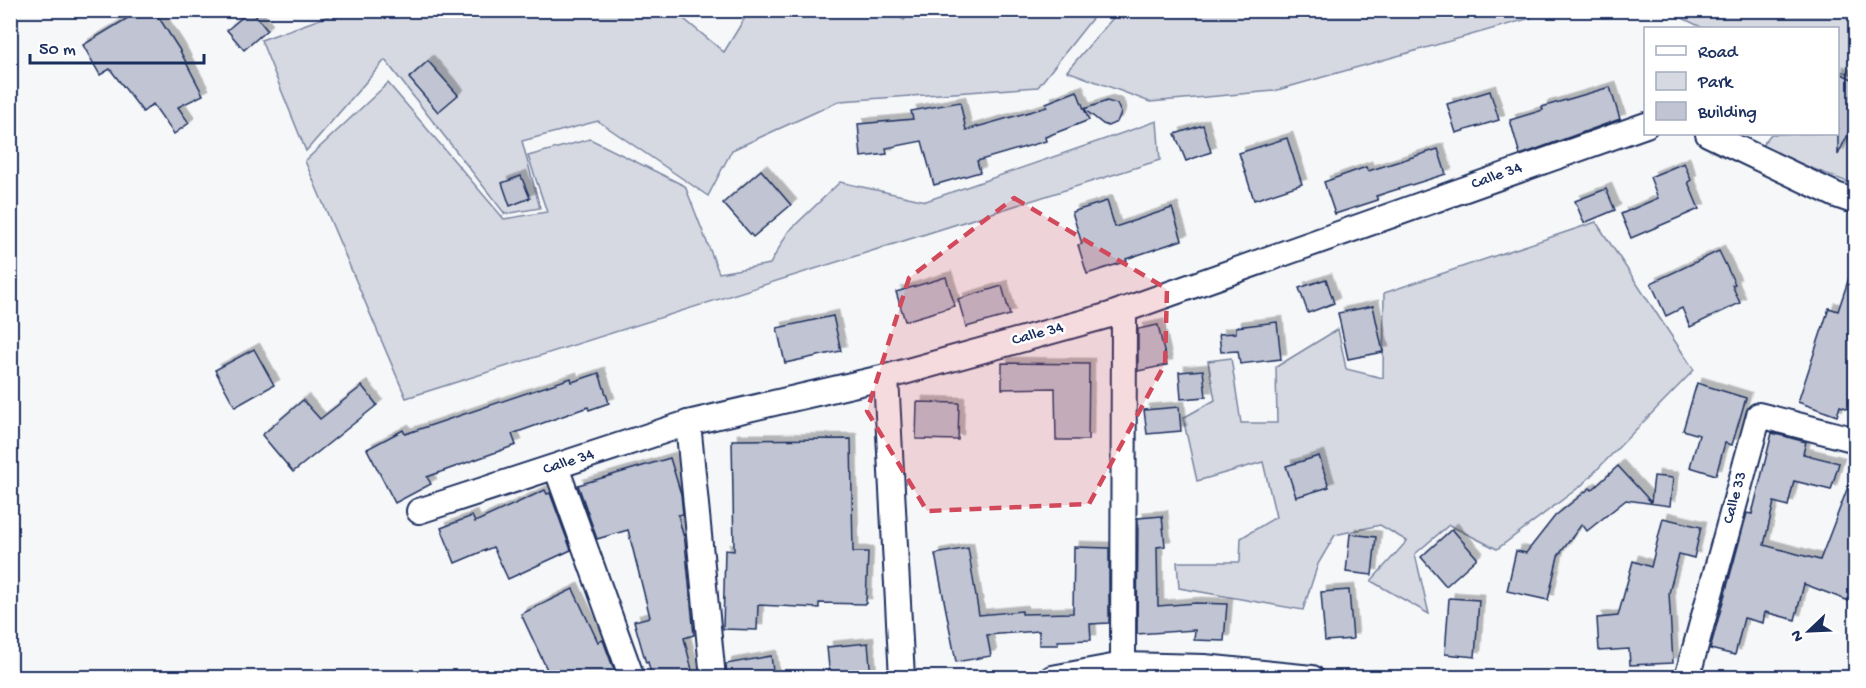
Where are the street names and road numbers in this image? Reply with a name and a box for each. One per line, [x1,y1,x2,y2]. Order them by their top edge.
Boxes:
street label: Calle 34 [1469,159,1525,195]
street label: Calle 34 [1010,319,1066,351]
street label: Calle 34 [541,446,597,480]
street label: Calle 33 [1720,470,1752,526]

